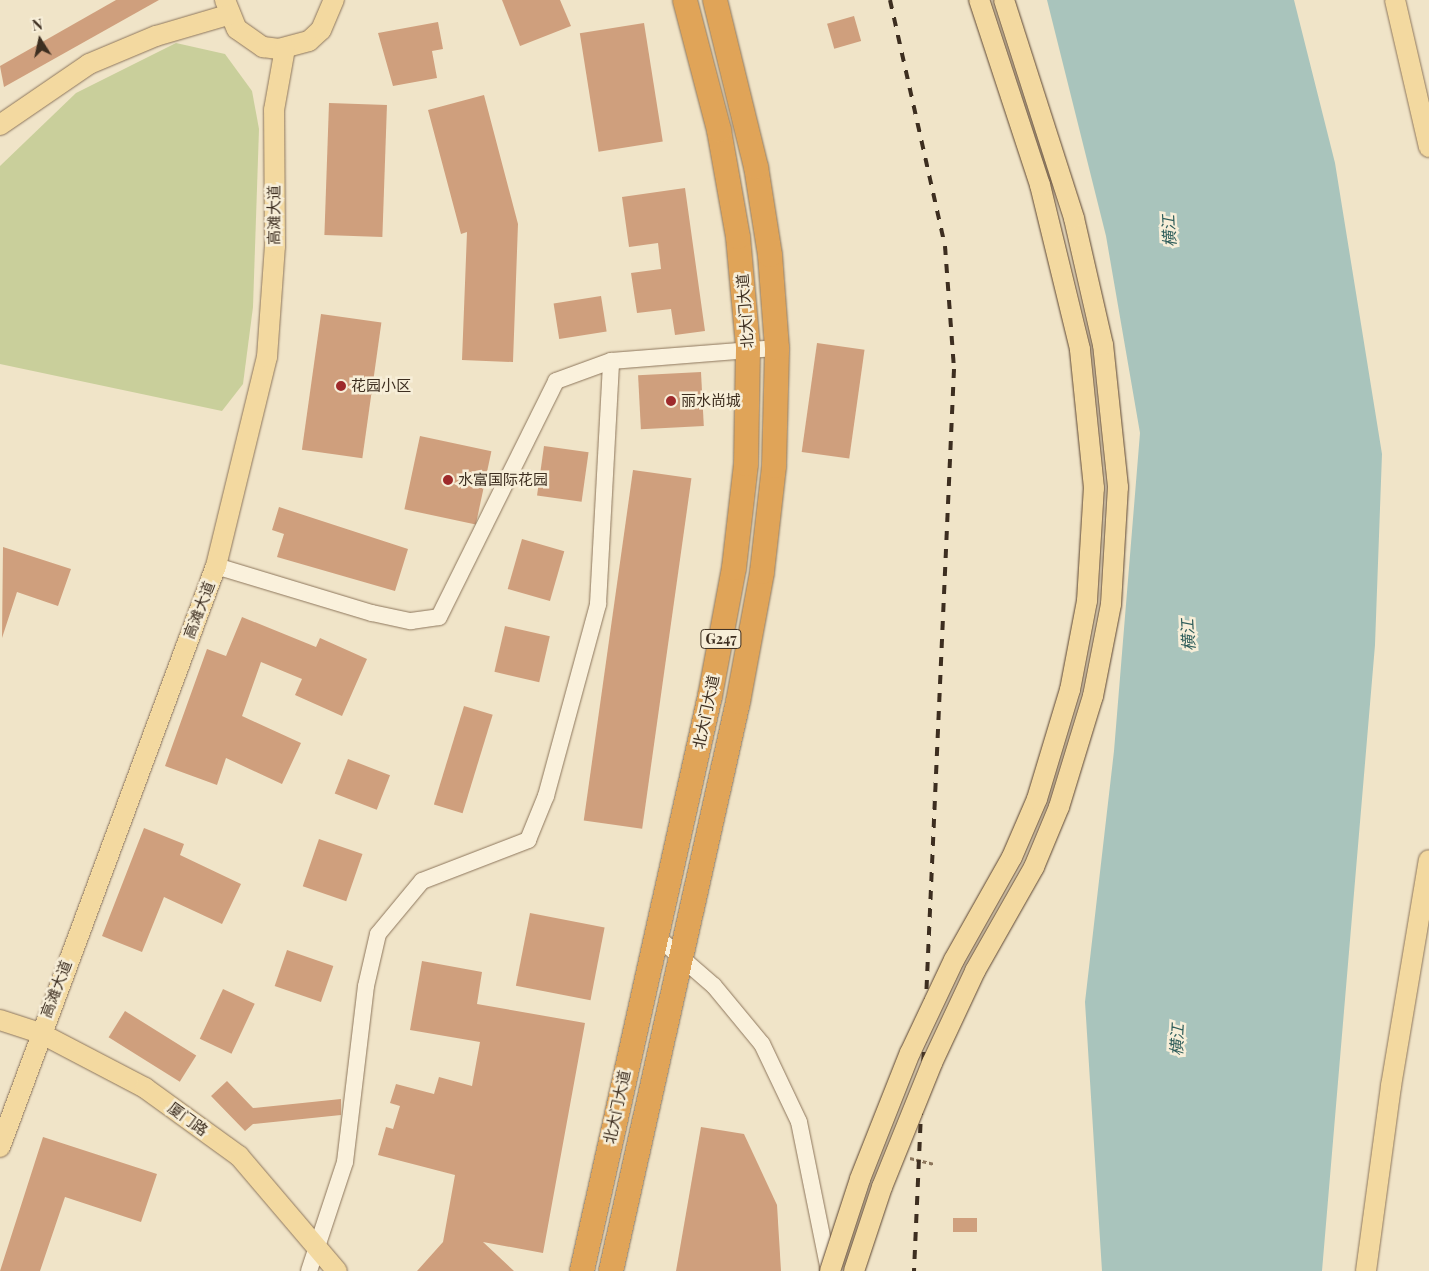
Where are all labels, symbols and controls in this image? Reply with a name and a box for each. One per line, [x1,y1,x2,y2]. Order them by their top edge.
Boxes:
north arrow [15,15,65,65]
text: N [31,15,44,35]
street label: 高滩大道 [265,185,283,245]
water label: 横江 [1159,215,1179,247]
street label: 北大门大道 [733,273,757,349]
place label: 花园小区 [351,377,411,395]
marker: 花园小区 [335,380,347,392]
place label: 丽水尚城 [681,392,741,410]
marker: 丽水尚城 [665,395,677,407]
place label: 水富国际花园 [458,471,548,489]
marker: 水富国际花园 [442,474,454,486]
street label: 高滩大道 [180,579,218,641]
water label: 横江 [1178,619,1198,651]
road number: G247 [700,628,742,650]
street label: 北大门大道 [689,673,723,751]
street label: 高滩大道 [37,958,75,1020]
water label: 横江 [1167,1024,1187,1056]
street label: 北大门大道 [600,1068,634,1146]
street label: 厦门路 [165,1098,211,1140]

